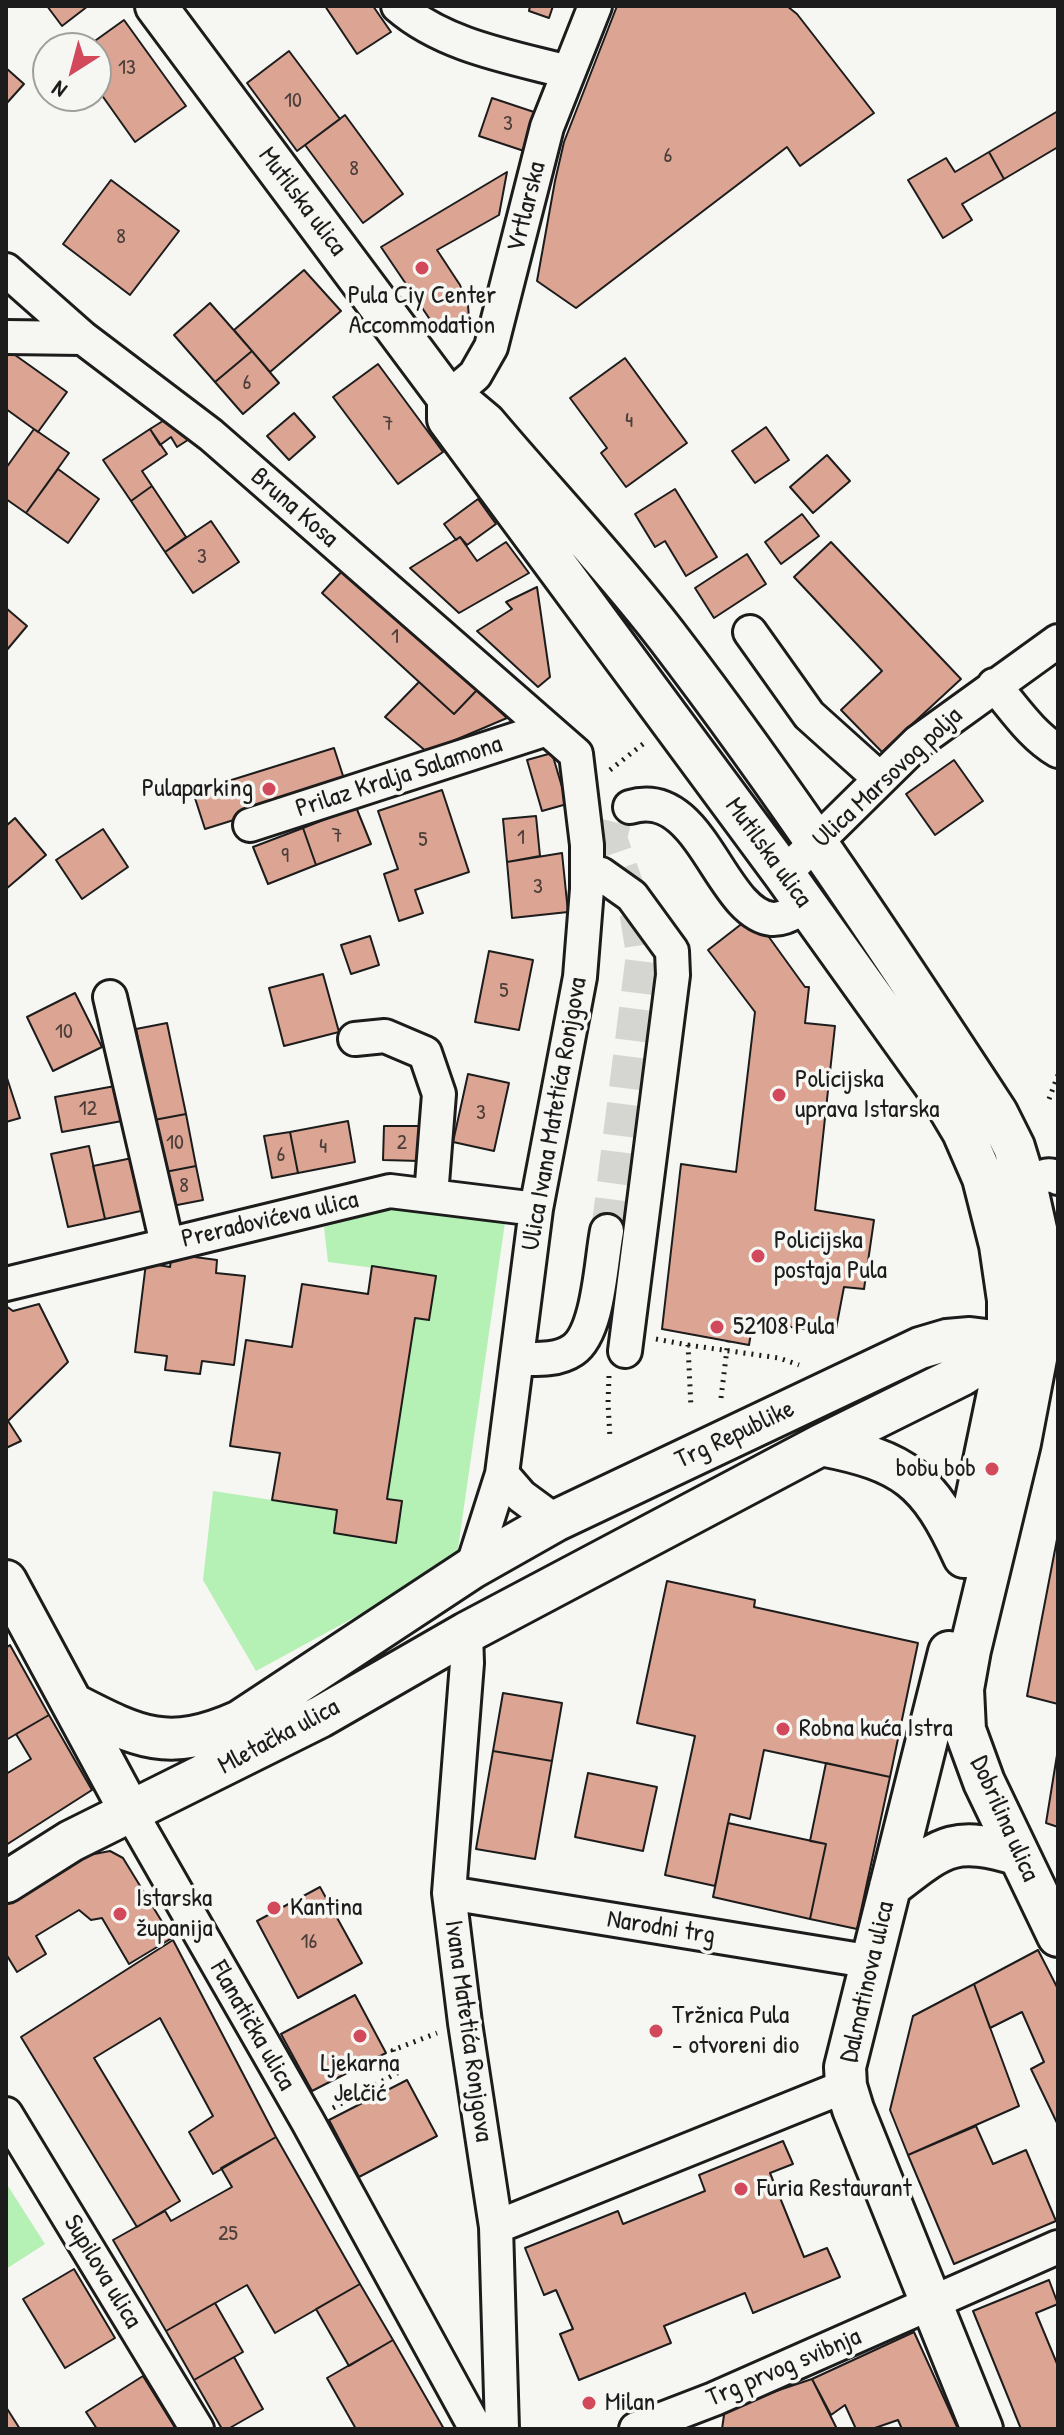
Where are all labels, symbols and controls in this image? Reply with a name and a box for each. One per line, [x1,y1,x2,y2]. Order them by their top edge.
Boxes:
north arrow [32,32,112,112]
house number: 13 [118,55,136,81]
text: N [46,74,73,105]
house number: 10 [284,88,302,114]
house number: 3 [503,111,513,137]
street label: Mutilska ulica [251,142,353,262]
house number: 6 [664,143,672,169]
house number: 8 [349,156,359,182]
street label: Vrtlarska [501,159,553,255]
house number: 8 [116,224,126,250]
marker: Pula Ciy Center Accommodation [413,259,431,277]
place label: Pula Ciy Center Accommodation [348,280,496,342]
house number: 6 [243,370,251,396]
house number: 4 [625,408,633,434]
house number: 7 [383,411,393,437]
street label: Bruna Kosa [244,462,344,554]
house number: 3 [197,544,207,570]
house number: 1 [391,624,399,650]
street label: Ulica Marsovog polja [807,701,969,855]
street label: Prilaz Kralja Salamona [292,729,506,825]
place label: Pulaparking [142,773,253,805]
marker: Pulaparking [260,780,278,798]
street label: Mutilska ulica [718,792,818,914]
house number: 7 [332,823,342,849]
house number: 1 [517,825,525,851]
house number: 5 [418,827,428,853]
house number: 9 [281,843,289,869]
house number: 3 [533,874,543,900]
street label: Ulica Ivana Matetića Ronjgova [516,975,594,1253]
house number: 5 [499,978,509,1004]
house number: 10 [55,1019,73,1045]
place label: Policijska uprava Istarska [795,1064,940,1126]
marker: Policijska uprava Istarska [770,1086,788,1104]
house number: 12 [79,1096,97,1122]
house number: 3 [476,1100,486,1126]
house number: 10 [166,1130,184,1156]
house number: 2 [397,1130,407,1156]
house number: 4 [319,1134,327,1160]
house number: 6 [277,1142,285,1168]
house number: 8 [179,1173,189,1199]
street label: Preradovićeva ulica [179,1185,361,1255]
place label: Policijska postaja Pula [774,1225,887,1286]
marker: Policijska postaja Pula [749,1247,767,1265]
place label: 52108 Pula [733,1311,835,1343]
marker: 52108 Pula [708,1318,726,1336]
street label: Trg Republike [670,1394,800,1476]
place label: bobu bob [896,1453,976,1485]
marker: bobu bob [983,1460,1001,1478]
street label: Mletačka ulica [213,1692,345,1782]
place label: Robna kuća Istra [799,1713,953,1745]
marker: Robna kuća Istra [774,1720,792,1738]
street label: Dobrilina ulica [963,1752,1045,1886]
place label: Istarska županija [136,1883,213,1944]
place label: Kantina [290,1892,362,1924]
street label: Dalmatinova ulica [834,1898,902,2066]
marker: Kantina [265,1899,283,1917]
street label: Narodni trg [605,1904,717,1952]
marker: Istarska županija [111,1905,129,1923]
street label: Ivana Matetića Ronjgova [437,1918,499,2144]
house number: 16 [301,1929,317,1955]
street label: Flanatička ulica [202,1956,302,2096]
place label: Tržnica Pula - otvoreni dio [672,2000,799,2062]
marker: Tržnica Pula - otvoreni dio [647,2022,665,2040]
marker: Ljekarna Jelčić [351,2027,369,2045]
place label: Ljekarna Jelčić [320,2048,400,2110]
place label: Furia Restaurant [757,2173,912,2205]
marker: Furia Restaurant [732,2180,750,2198]
street label: Supilova ulica [56,2210,148,2334]
house number: 25 [218,2221,238,2247]
street label: Trg prvog svibnja [702,2322,866,2414]
place label: Milan [605,2387,655,2419]
marker: Milan [580,2394,598,2412]

